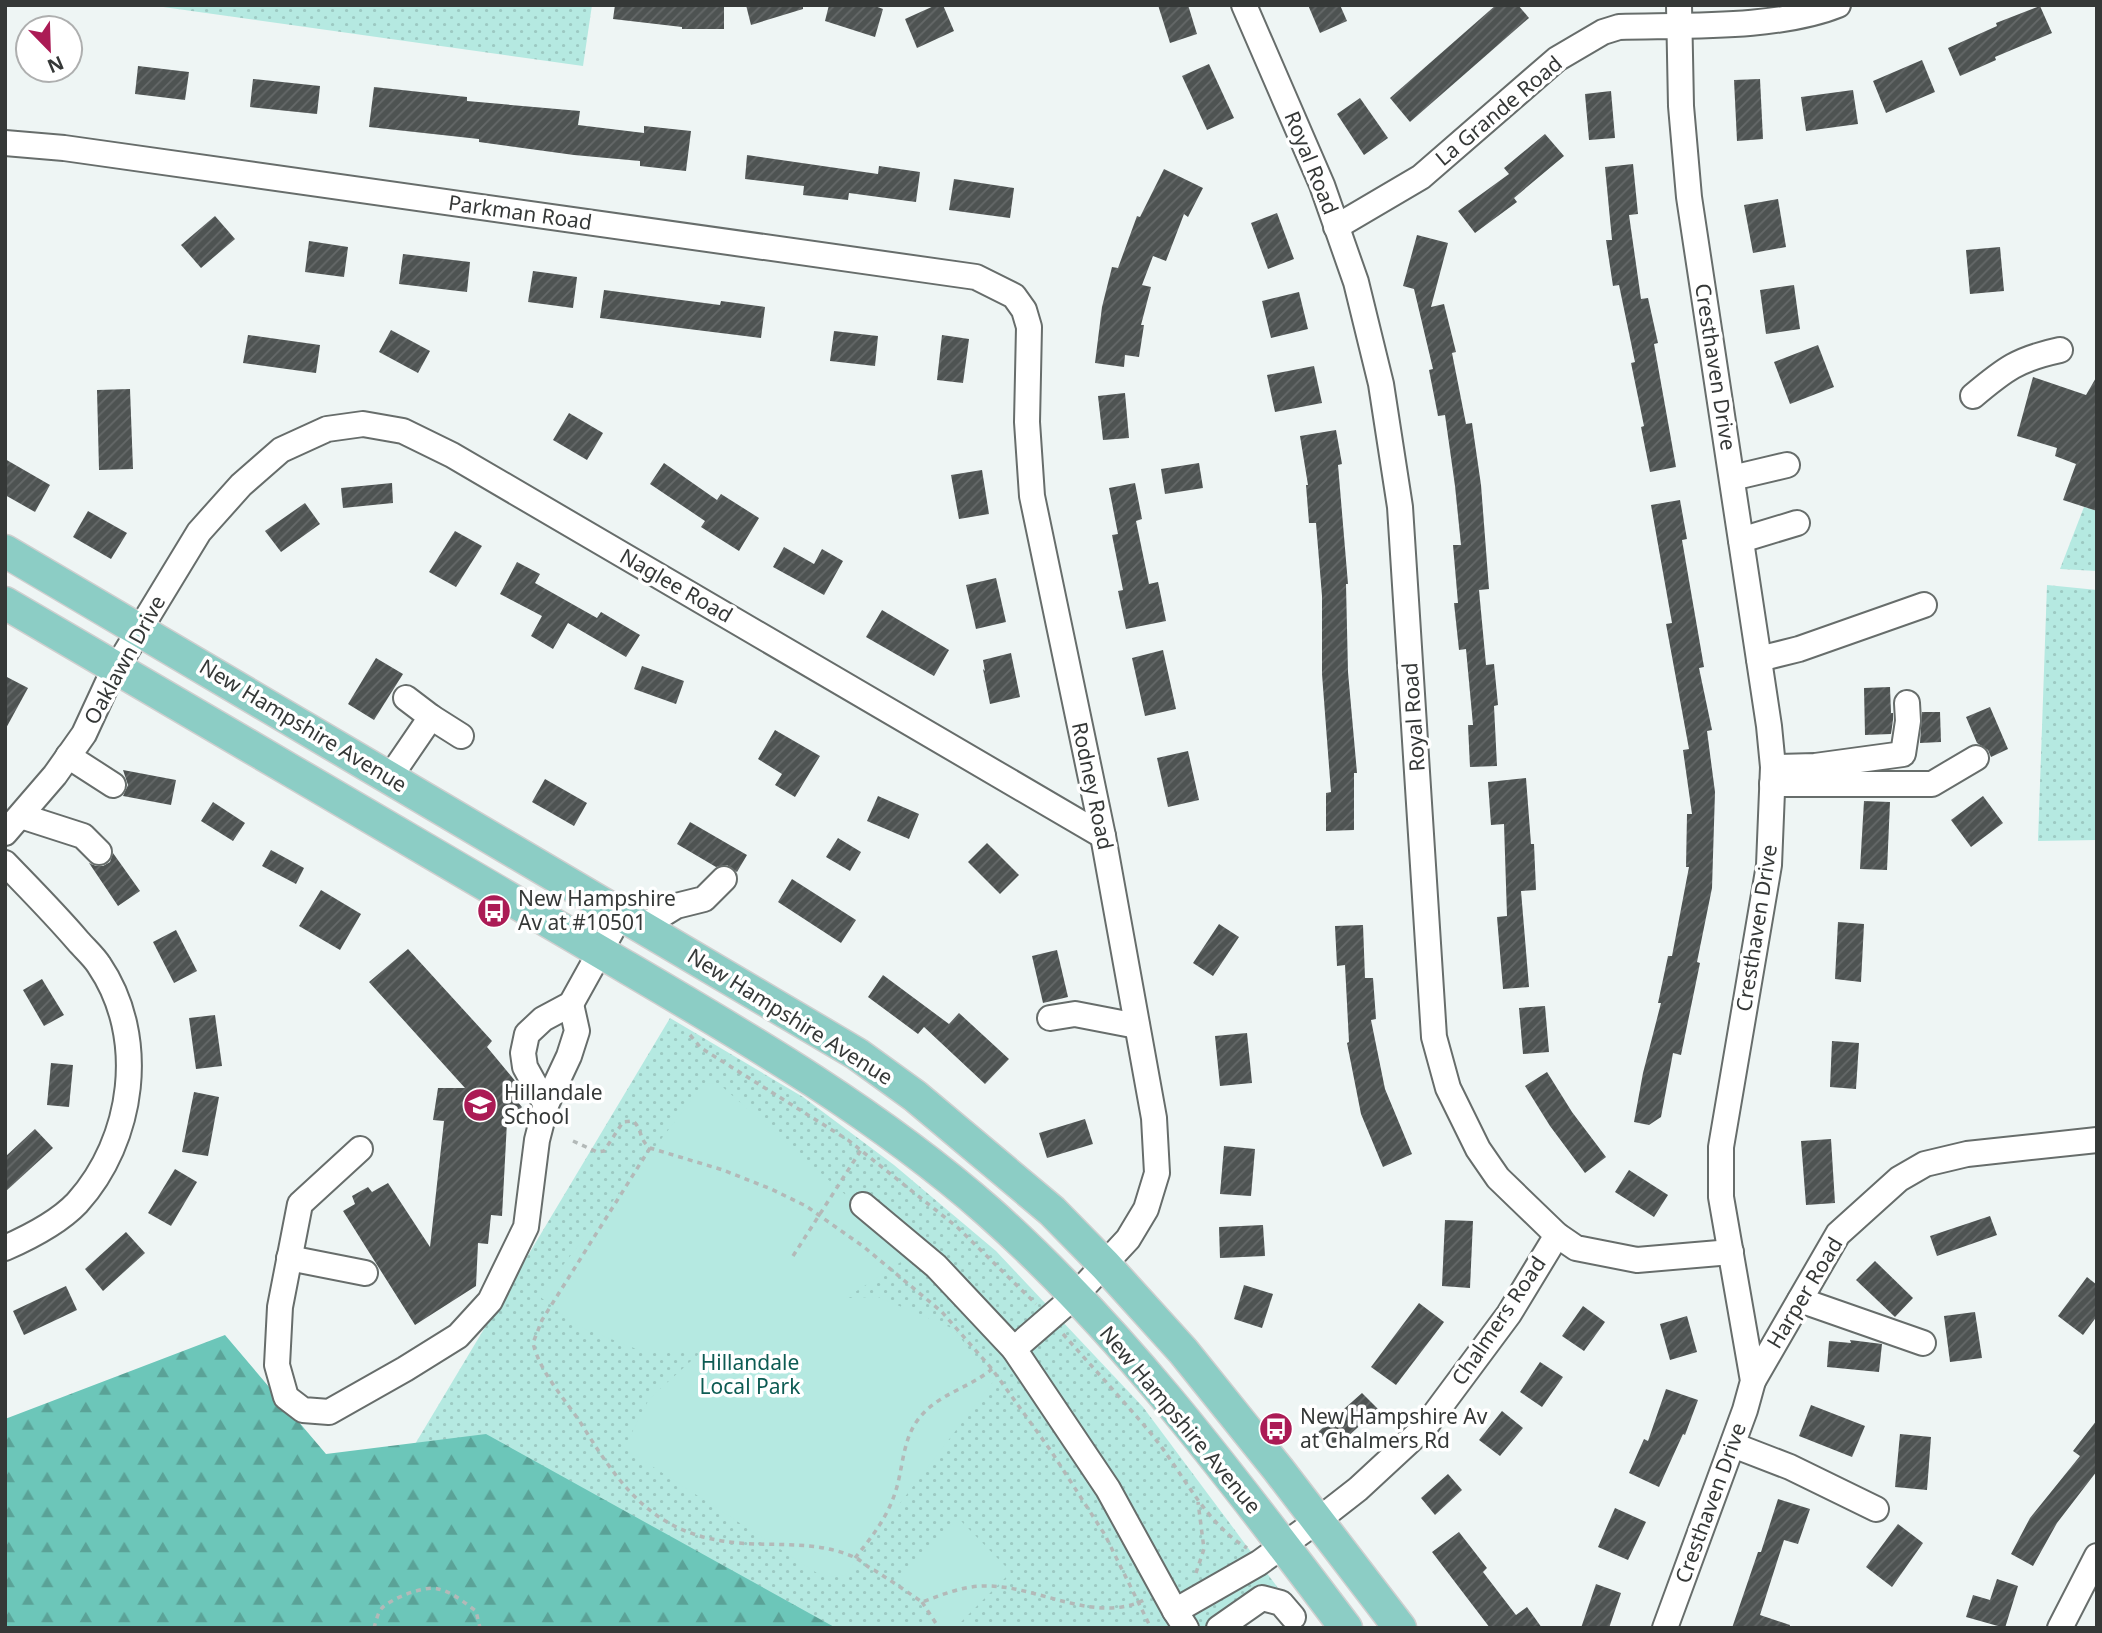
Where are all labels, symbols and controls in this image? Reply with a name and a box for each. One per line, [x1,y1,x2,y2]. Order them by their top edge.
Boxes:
north arrow [14,14,84,84]
street label: La Grande Road [1429,49,1568,171]
text: N [43,50,68,80]
street label: Royal Road [1278,107,1345,218]
street label: Parkman Road [447,188,594,236]
street label: Cresthaven Drive [1689,281,1743,452]
street label: Naglee Road [615,542,738,629]
street label: Oaklawn Drive [77,590,171,729]
street label: New Hampshire Avenue [195,652,412,798]
street label: Royal Road [1395,662,1431,773]
street label: Rodney Road [1066,719,1120,852]
street label: Cresthaven Drive [1729,842,1783,1013]
place label: New Hampshire Av at #10501 [518,884,676,936]
bus stop icon: New Hampshire Av at #10501 [475,892,513,930]
street label: New Hampshire Avenue [683,941,898,1091]
place label: Hillandale School [504,1078,603,1130]
school or university icon: Hillandale School [461,1086,499,1124]
street label: Harper Road [1760,1232,1848,1353]
street label: Chalmers Road [1445,1251,1552,1390]
street label: New Hampshire Avenue [1094,1320,1268,1519]
park label: Hillandale Local Park [700,1348,801,1400]
place label: New Hampshire Av at Chalmers Rd [1300,1402,1488,1454]
bus stop icon: New Hampshire Av at Chalmers Rd [1257,1410,1295,1448]
street label: Cresthaven Drive [1668,1419,1752,1587]

